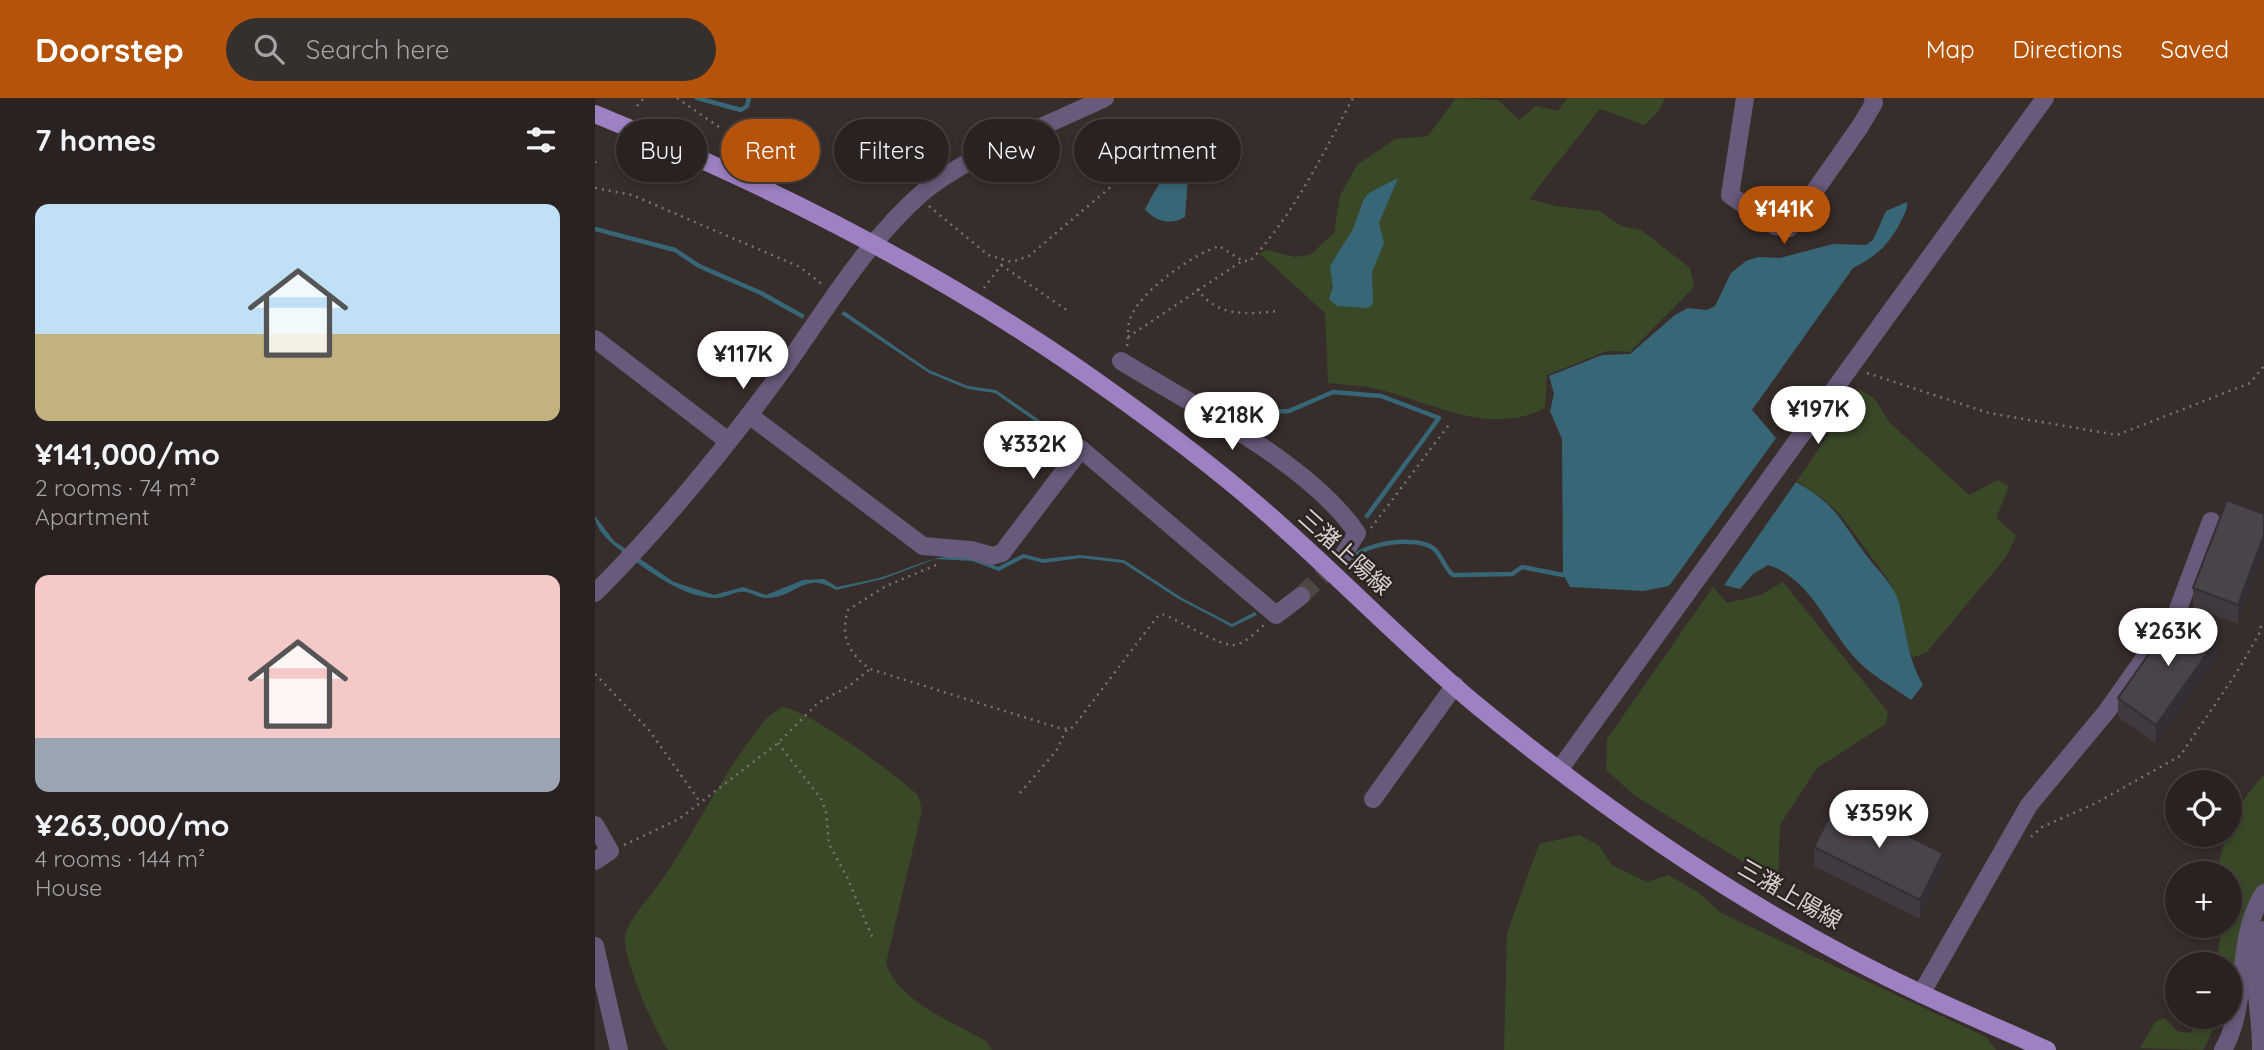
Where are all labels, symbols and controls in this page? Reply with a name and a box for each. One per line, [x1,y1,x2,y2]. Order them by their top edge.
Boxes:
search box [226,18,716,81]
text: Doorstep [35,29,184,70]
icon: search [250,30,288,68]
text: Search here [306,33,449,66]
text: Map [1926,34,1975,64]
text: Directions [2013,34,2123,64]
text: Saved [2161,34,2229,64]
chip: Buy [616,119,707,182]
chip: Rent [721,119,820,182]
chip: Filters [834,119,949,182]
chip: New [963,119,1060,182]
chip: Apartment [1074,119,1241,182]
text: 7 homes [35,121,156,159]
icon: filters [522,121,560,159]
pin: ¥141K [1735,186,1833,246]
text: ¥141K [1754,194,1814,223]
icon: home [235,250,361,376]
pin: ¥117K [694,331,792,391]
text: ¥117K [713,339,773,368]
pin: ¥197K [1769,386,1867,446]
pin: ¥218K [1183,392,1281,452]
text: ¥197K [1787,394,1849,423]
text: ¥218K [1200,400,1264,429]
pin: ¥332K [984,422,1082,481]
text: ¥332K [1000,429,1066,458]
text: ¥141,000/mo [35,435,220,473]
text: 2 rooms · 74 m² [35,473,197,502]
text: Apartment [35,502,149,531]
street label: 三潴上陽線 [1293,502,1398,601]
pin: ¥263K [2119,608,2217,668]
text: ¥263K [2135,616,2201,645]
icon: home [235,621,361,747]
map controls [2165,770,2242,1029]
button: locate [2165,770,2242,847]
pin: ¥359K [1830,790,1928,850]
text: ¥359K [1845,798,1913,827]
text: ¥263,000/mo [35,806,230,844]
text: 4 rooms · 144 m² [35,844,205,873]
street label: 三潴上陽線 [1733,852,1847,935]
button: + [2165,861,2242,938]
text: House [35,873,102,902]
button: − [2165,952,2242,1029]

